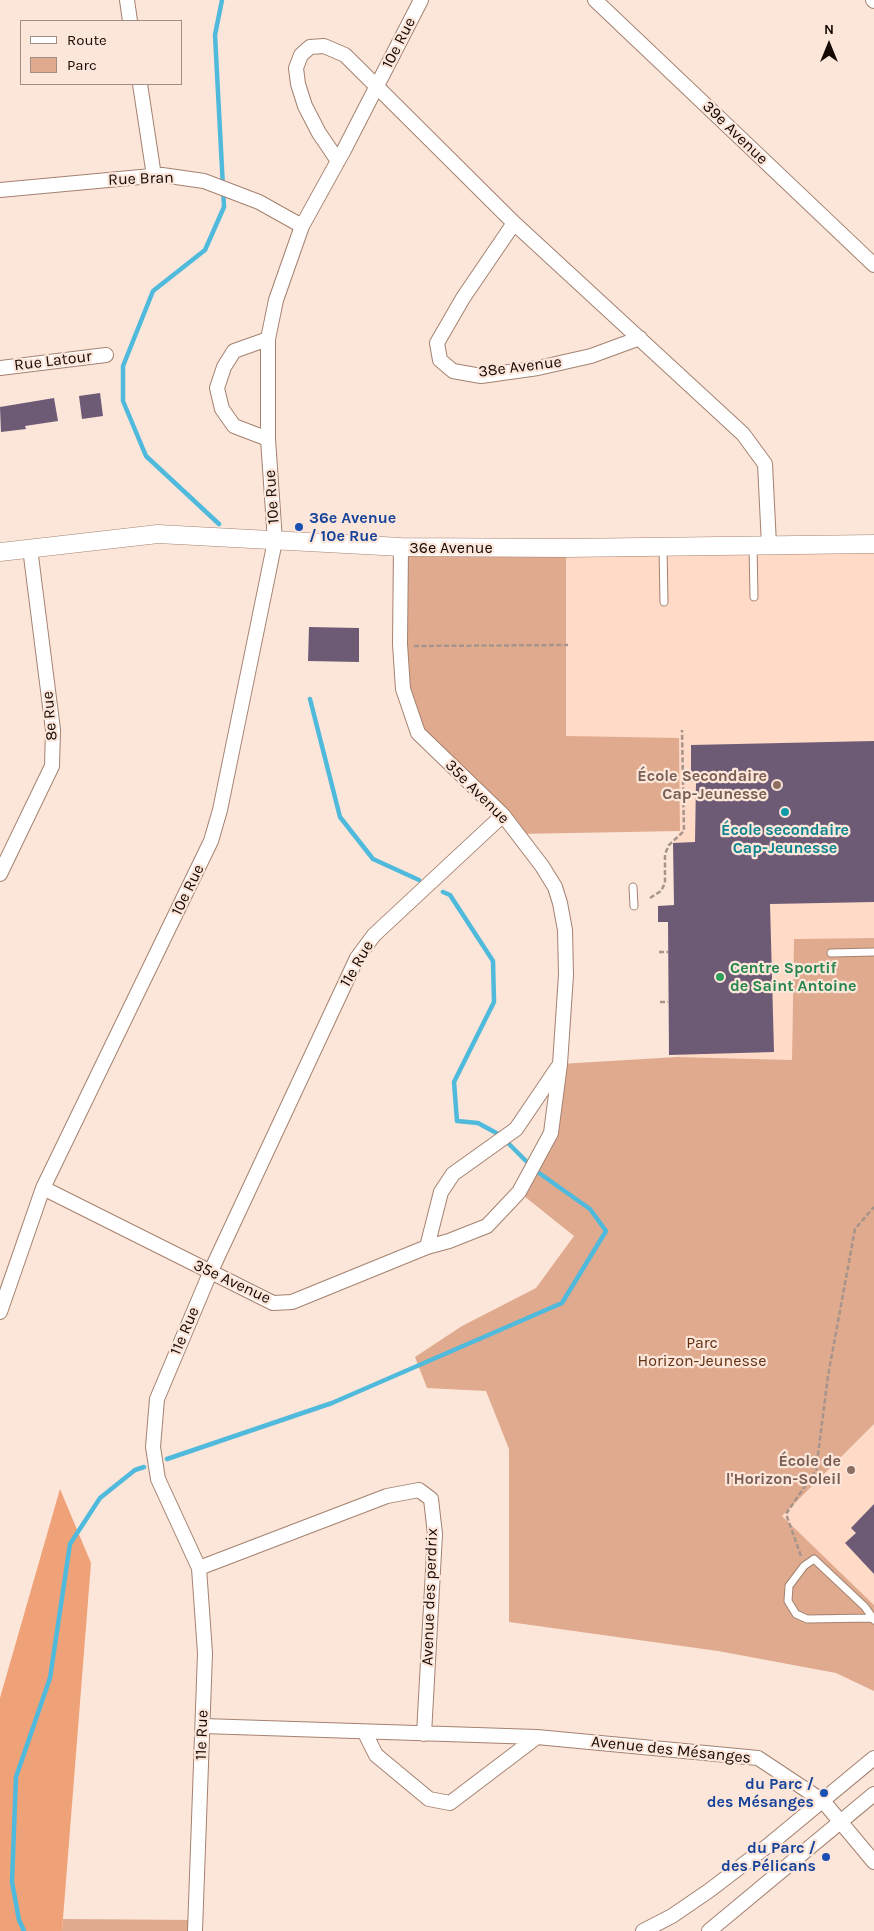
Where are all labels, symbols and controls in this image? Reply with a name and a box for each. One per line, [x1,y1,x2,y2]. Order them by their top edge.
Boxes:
street label: 10e Rue [378,14,420,72]
legend [20,20,182,85]
north arrow [804,20,854,70]
text: N [824,21,834,38]
text: Route [67,31,107,49]
text: Parc [67,56,97,74]
street label: 39e Avenue [698,97,772,169]
street label: Rue Bran [108,168,174,190]
street label: Rue Latour [13,347,93,375]
street label: 38e Avenue [477,352,563,382]
street label: 10e Rue [261,469,283,525]
place label: 36e Avenue / 10e Rue [309,508,396,546]
marker: 36e Avenue / 10e Rue [293,521,305,533]
street label: 36e Avenue [409,538,493,558]
street label: 8e Rue [38,690,62,742]
street label: 35e Avenue [441,756,513,828]
place label: École Secondaire Cap-Jeunesse [637,766,767,804]
marker: École Secondaire Cap-Jeunesse [771,779,783,791]
marker: École secondaire Cap-Jeunesse [779,806,791,818]
place label: École secondaire Cap-Jeunesse [721,820,849,858]
street label: 10e Rue [167,861,209,919]
street label: 11e Rue [336,937,378,991]
place label: Centre Sportif de Saint Antoine [730,958,857,996]
marker: Centre Sportif de Saint Antoine [714,971,726,983]
street label: 35e Avenue [190,1256,274,1308]
street label: 11e Rue [166,1304,204,1358]
park label: Parc Horizon-Jeunesse [638,1333,766,1371]
place label: École de l'Horizon-Soleil [726,1451,841,1489]
marker: École de l'Horizon-Soleil [845,1464,857,1476]
street label: Avenue des perdrix [418,1528,442,1666]
street label: 11e Rue [192,1710,212,1760]
street label: Avenue des Mésanges [590,1732,752,1768]
place label: du Parc / des Mésanges [707,1774,814,1812]
marker: du Parc / des Mésanges [818,1787,830,1799]
place label: du Parc / des Pélicans [721,1838,816,1876]
marker: du Parc / des Pélicans [820,1851,832,1863]

